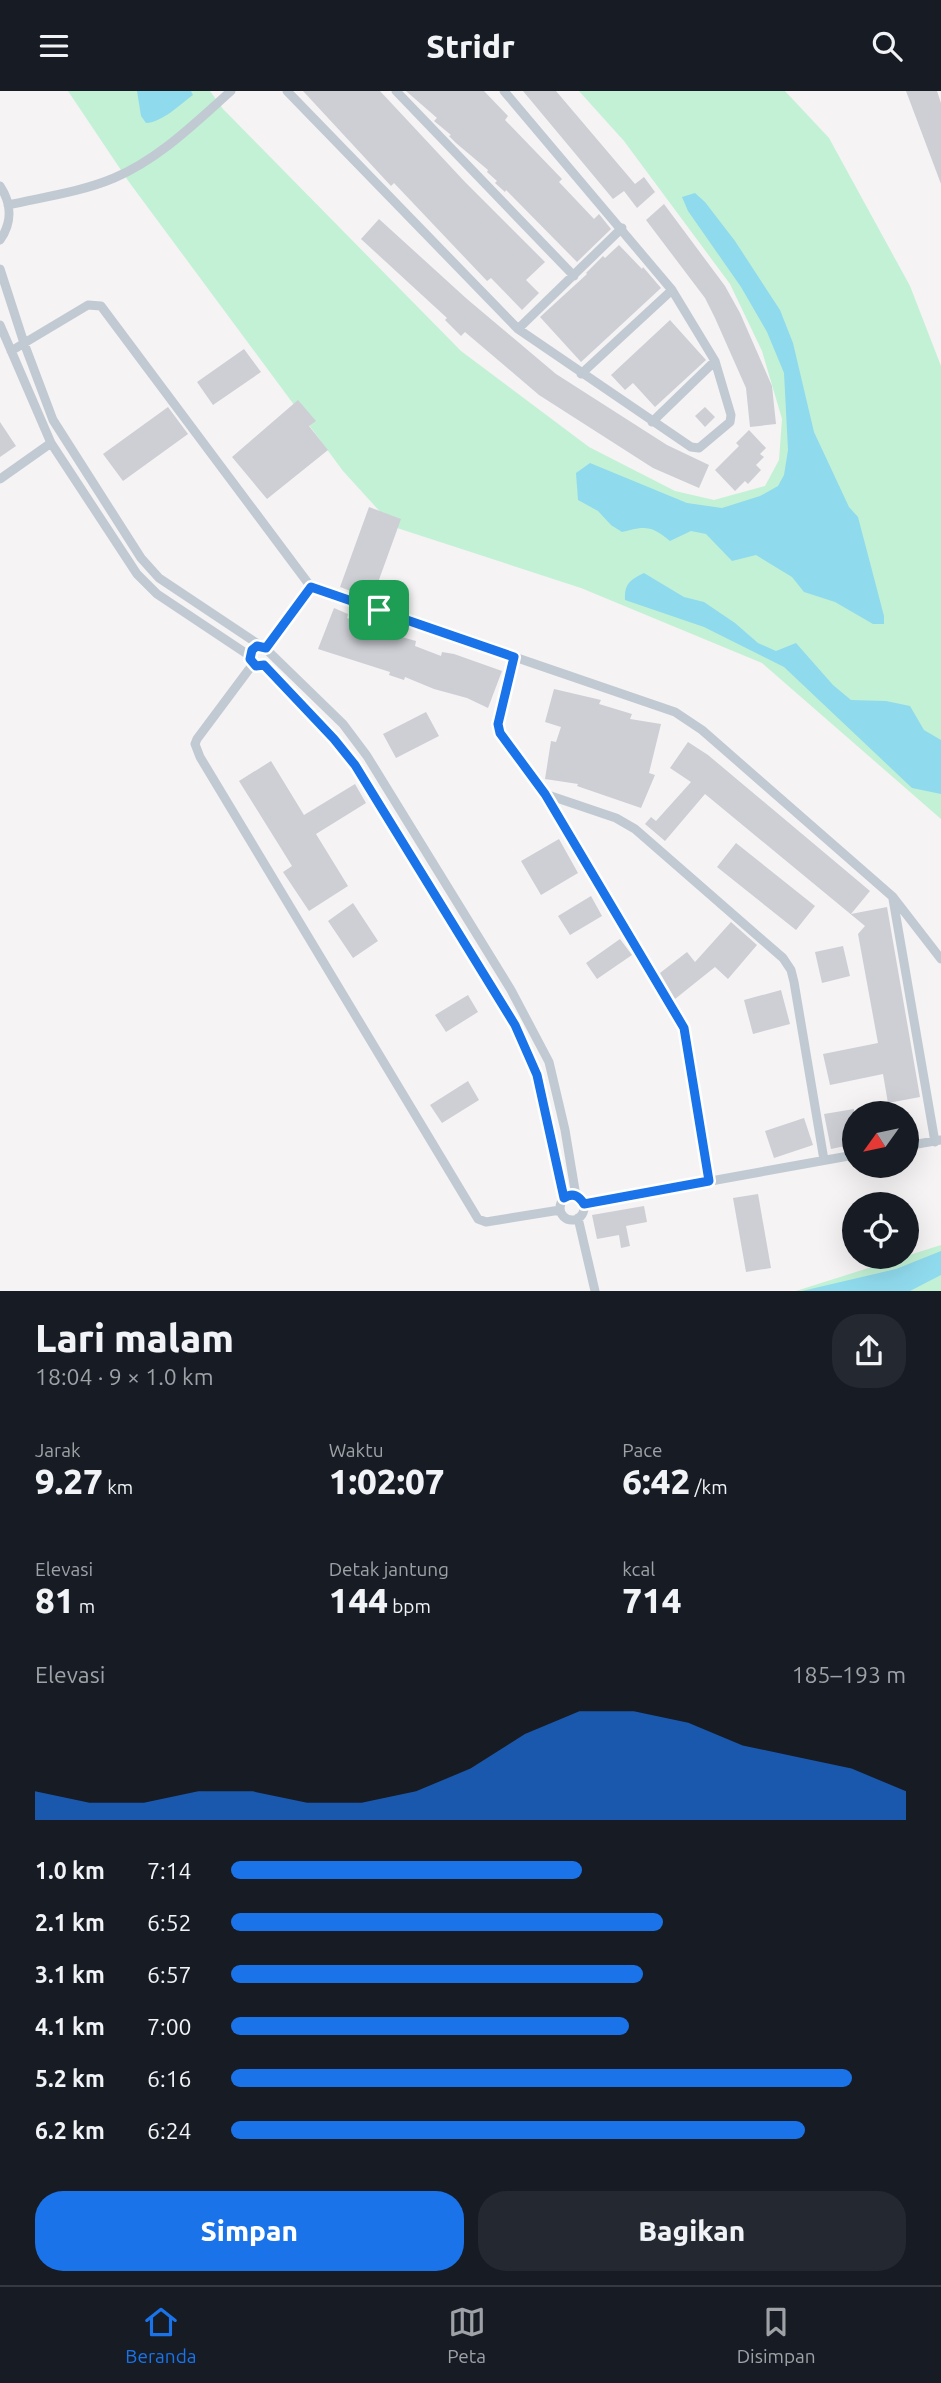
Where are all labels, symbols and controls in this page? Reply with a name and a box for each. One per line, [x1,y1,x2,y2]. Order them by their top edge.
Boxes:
icon: menu [35,27,73,65]
icon: search [868,27,906,65]
text: Stridr [426,28,515,64]
pin [349,580,409,640]
icon: arrive [360,591,398,629]
north arrow [842,1101,919,1178]
map controls [842,1101,919,1269]
button: locate [842,1192,919,1269]
button: share [832,1314,906,1388]
text: Lari malam [35,1317,234,1359]
text: 18:04 · 9 × 1.0 km [35,1364,214,1389]
text: Jarak [35,1439,81,1461]
text: Waktu [329,1439,384,1461]
text: Pace [622,1439,663,1461]
text: 9.27 [35,1461,103,1501]
text: 1:02:07 [329,1461,445,1501]
text: 6:42 [622,1461,690,1501]
text: km [103,1476,133,1498]
text: /km [690,1476,728,1498]
text: Elevasi [35,1558,93,1580]
text: Detak jantung [329,1558,449,1580]
text: kcal [622,1558,655,1580]
text: 81 [35,1580,74,1620]
text: 144 [329,1580,388,1620]
text: 714 [622,1580,682,1620]
text: m [74,1595,95,1617]
text: bpm [388,1595,431,1617]
text: Elevasi [35,1662,105,1687]
text: 185–193 m [792,1662,906,1687]
text: 1.0 km [35,1858,105,1883]
text: 7:14 [147,1858,192,1883]
text: 2.1 km [35,1910,105,1935]
text: 6:52 [147,1910,192,1935]
text: 3.1 km [35,1962,105,1987]
text: 6:57 [147,1962,192,1987]
text: 4.1 km [35,2014,105,2039]
text: 7:00 [147,2014,192,2039]
text: 5.2 km [35,2066,105,2091]
text: 6:16 [147,2066,192,2091]
text: 6.2 km [35,2118,105,2143]
text: 6:24 [147,2118,192,2143]
button: Simpan [35,2191,464,2271]
button: Bagikan [478,2191,906,2271]
tab: Beranda [125,2303,197,2367]
tab: Peta [447,2303,486,2367]
tab: Disimpan [737,2303,816,2367]

